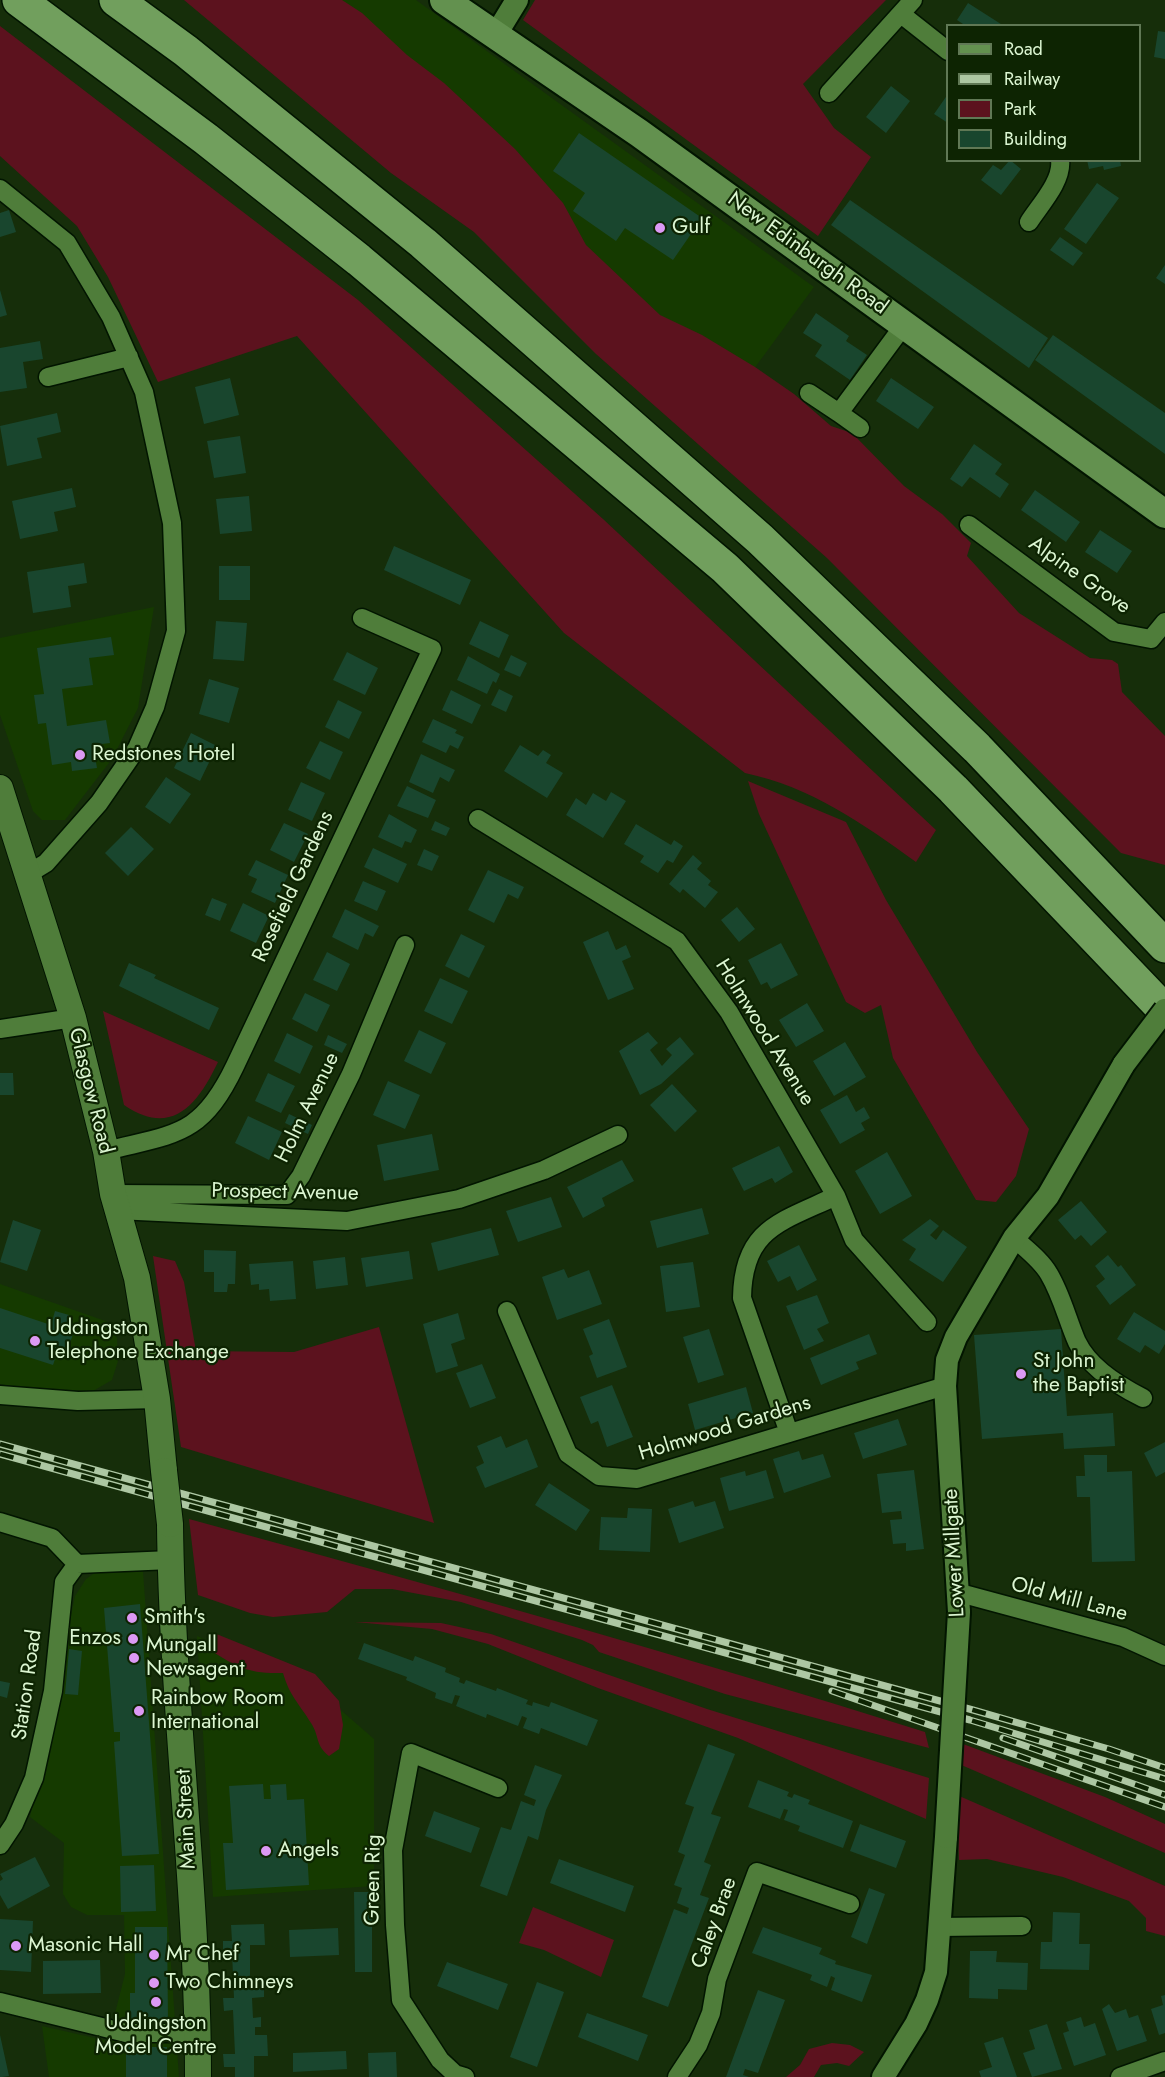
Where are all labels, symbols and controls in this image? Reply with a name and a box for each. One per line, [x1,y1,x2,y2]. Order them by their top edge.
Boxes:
legend [946,24,1141,162]
text: Road [1004,36,1043,62]
text: Railway [1004,66,1060,92]
text: Park [1004,96,1036,122]
text: Building [1004,126,1067,152]
street label: New Edinburgh Road [722,187,892,321]
place label: Gulf [672,215,710,241]
marker: Gulf [653,221,667,235]
street label: Alpine Grove [1023,532,1135,620]
place label: Redstones Hotel [92,742,235,768]
marker: Redstones Hotel [73,748,87,762]
street label: Rosefield Gardens [248,807,340,967]
street label: Holmwood Avenue [709,955,819,1111]
street label: Glasgow Road [62,1026,118,1156]
street label: Holm Avenue [271,1049,345,1167]
street label: Prospect Avenue [211,1179,359,1207]
place label: Uddingston Telephone Exchange [47,1316,229,1366]
marker: Uddingston Telephone Exchange [28,1334,42,1348]
place label: St John the Baptist [1033,1349,1124,1399]
marker: St John the Baptist [1014,1367,1028,1381]
street label: Holmwood Gardens [636,1391,814,1467]
street label: Lower Millgate [939,1488,971,1618]
street label: Old Mill Lane [1008,1572,1130,1628]
place label: Smith's [144,1605,205,1631]
marker: Smith's [125,1611,139,1625]
place label: Enzos [69,1626,121,1652]
street label: Station Road [8,1628,48,1742]
marker: Enzos [126,1632,140,1646]
place label: Mungall Newsagent [146,1633,244,1683]
marker: Mungall Newsagent [127,1651,141,1665]
place label: Rainbow Room International [151,1686,284,1736]
marker: Rainbow Room International [132,1704,146,1718]
street label: Main Street [172,1768,202,1870]
street label: Green Rig [361,1834,387,1926]
place label: Angels [278,1838,339,1864]
marker: Angels [259,1844,273,1858]
street label: Caley Brae [687,1874,743,1972]
place label: Masonic Hall [28,1933,143,1959]
marker: Masonic Hall [9,1939,23,1953]
place label: Mr Chef [166,1942,239,1968]
marker: Mr Chef [147,1948,161,1962]
place label: Two Chimneys [166,1970,293,1996]
marker: Two Chimneys [147,1976,161,1990]
marker: Uddingston Model Centre [149,1995,163,2009]
place label: Uddingston Model Centre [95,2011,217,2061]

